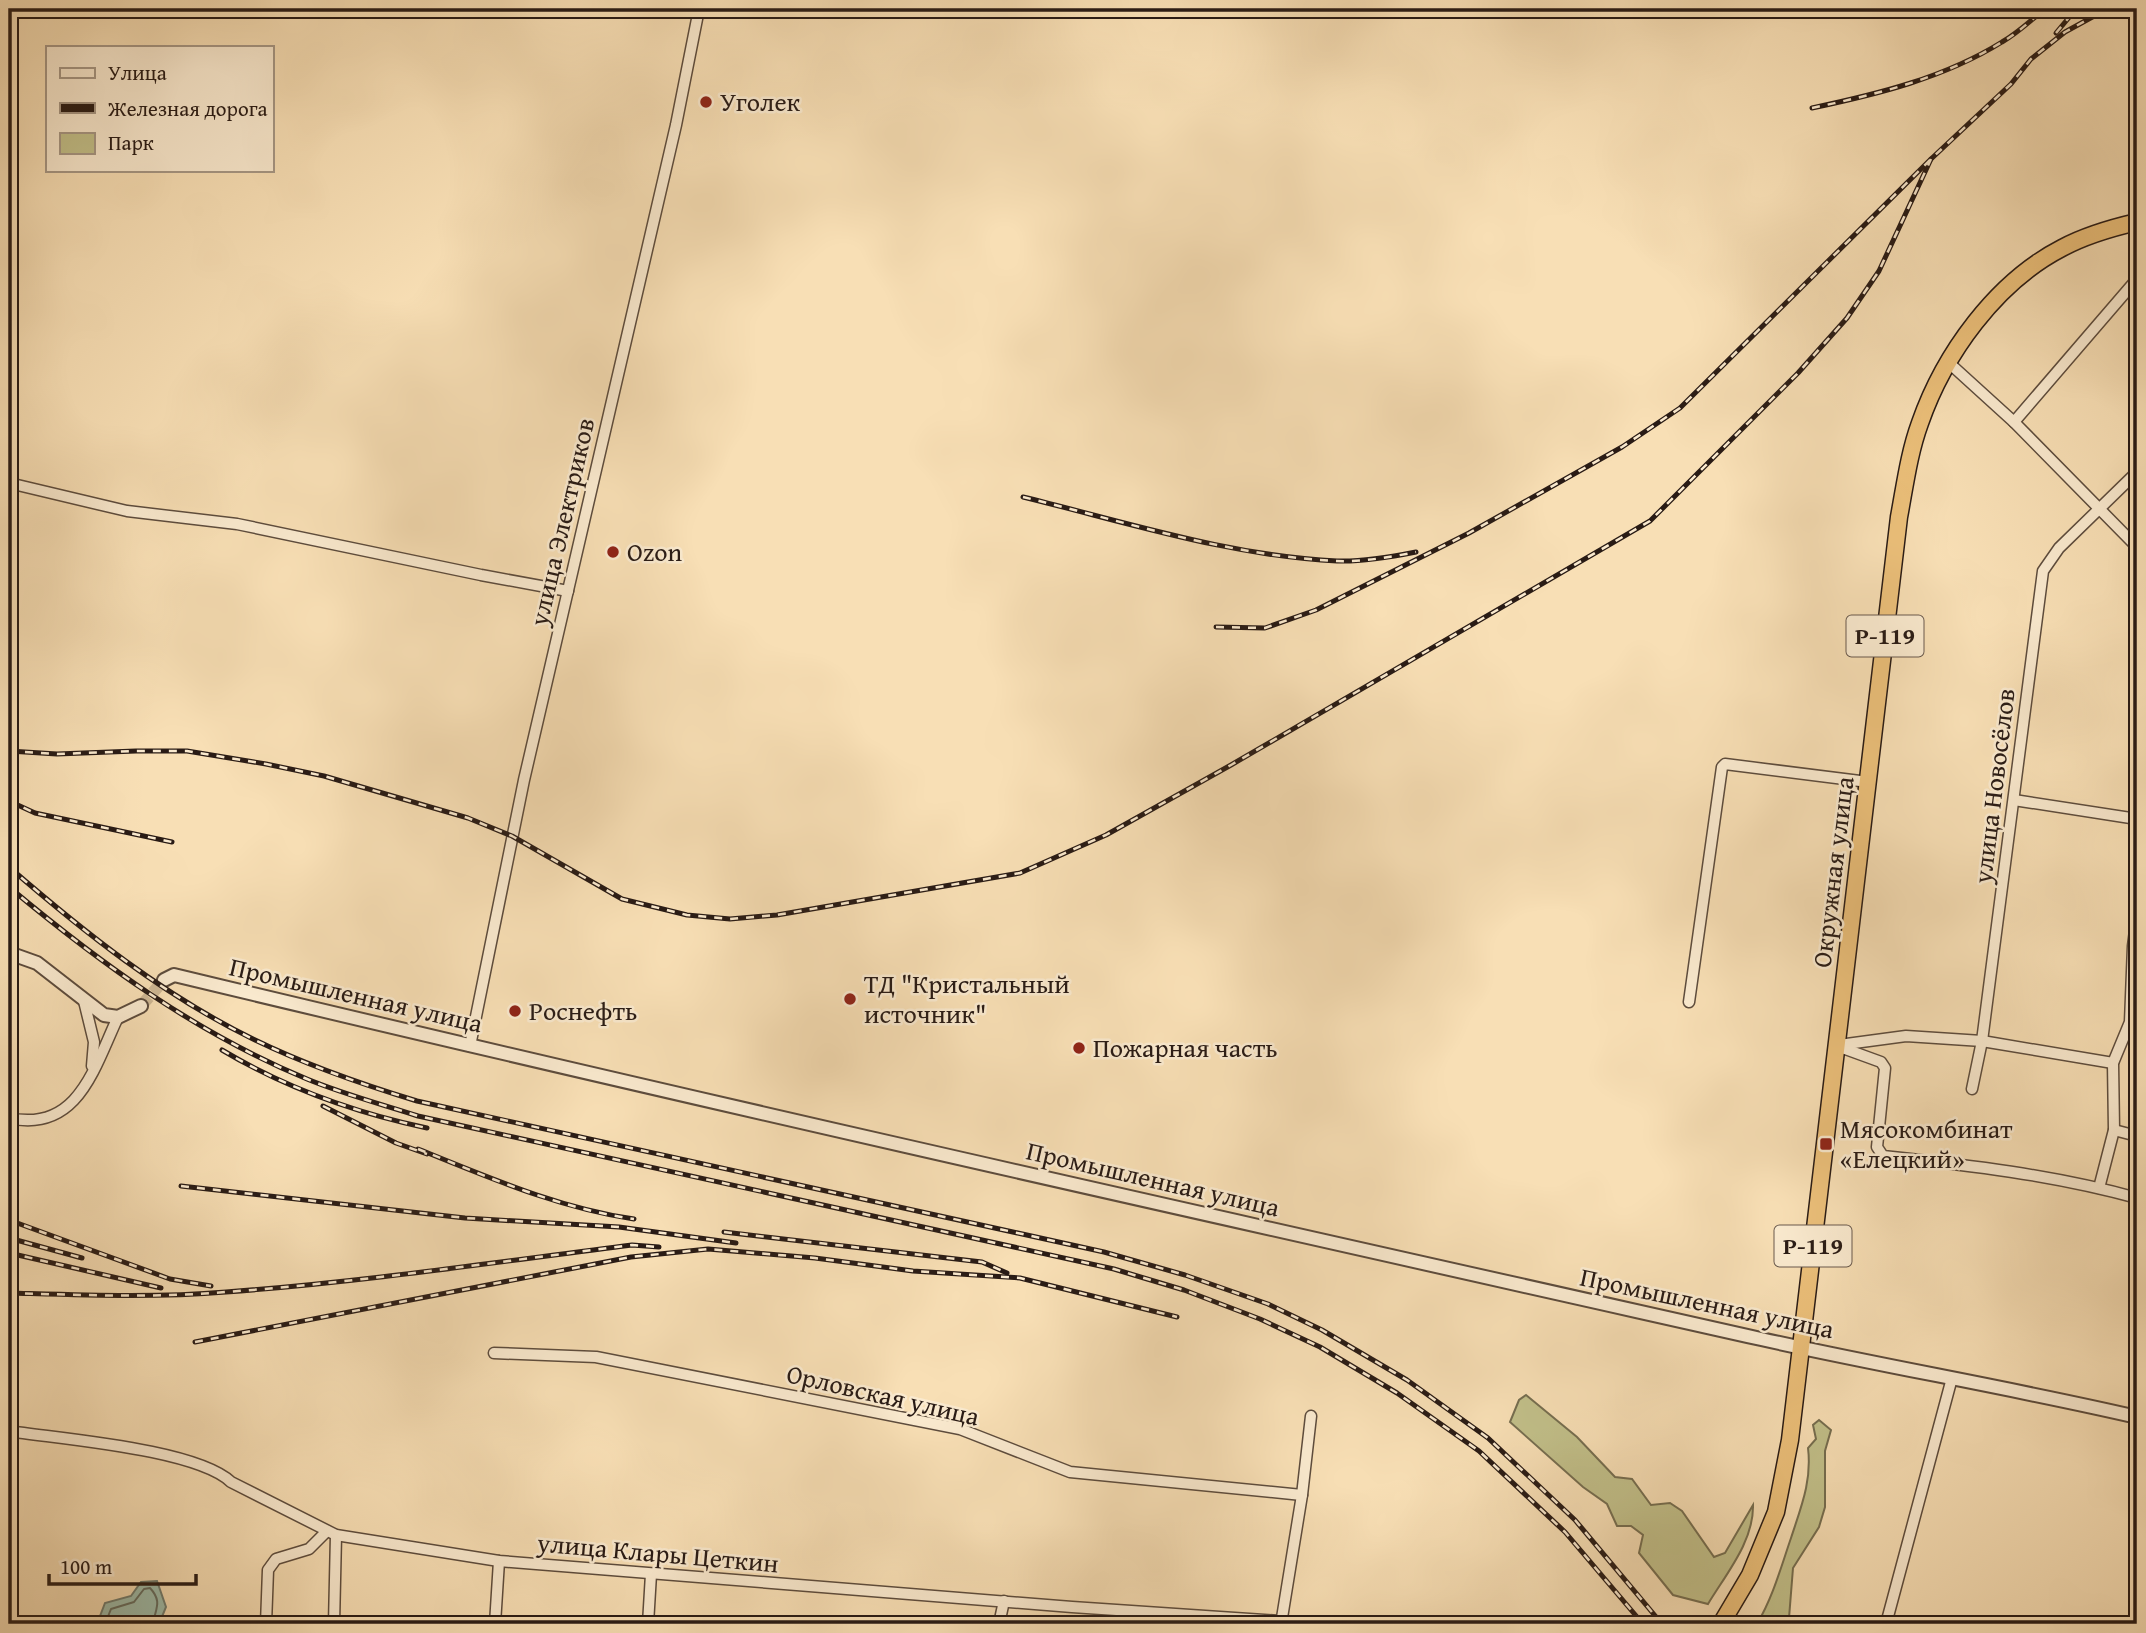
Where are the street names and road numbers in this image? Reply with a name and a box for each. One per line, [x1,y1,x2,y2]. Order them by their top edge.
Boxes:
street label: улица Электриков [518,414,604,631]
road number: Р-119 [1846,616,1924,656]
street label: улица Новосёлов [1962,686,2025,887]
street label: Окружная улица [1801,774,1864,970]
street label: Промышленная улица [226,946,487,1043]
street label: Промышленная улица [1023,1130,1284,1227]
road number: Р-119 [1774,1226,1852,1266]
street label: Промышленная улица [1577,1257,1838,1349]
street label: Орловская улица [783,1353,984,1436]
street label: улица Клары Цеткин [535,1522,780,1582]

